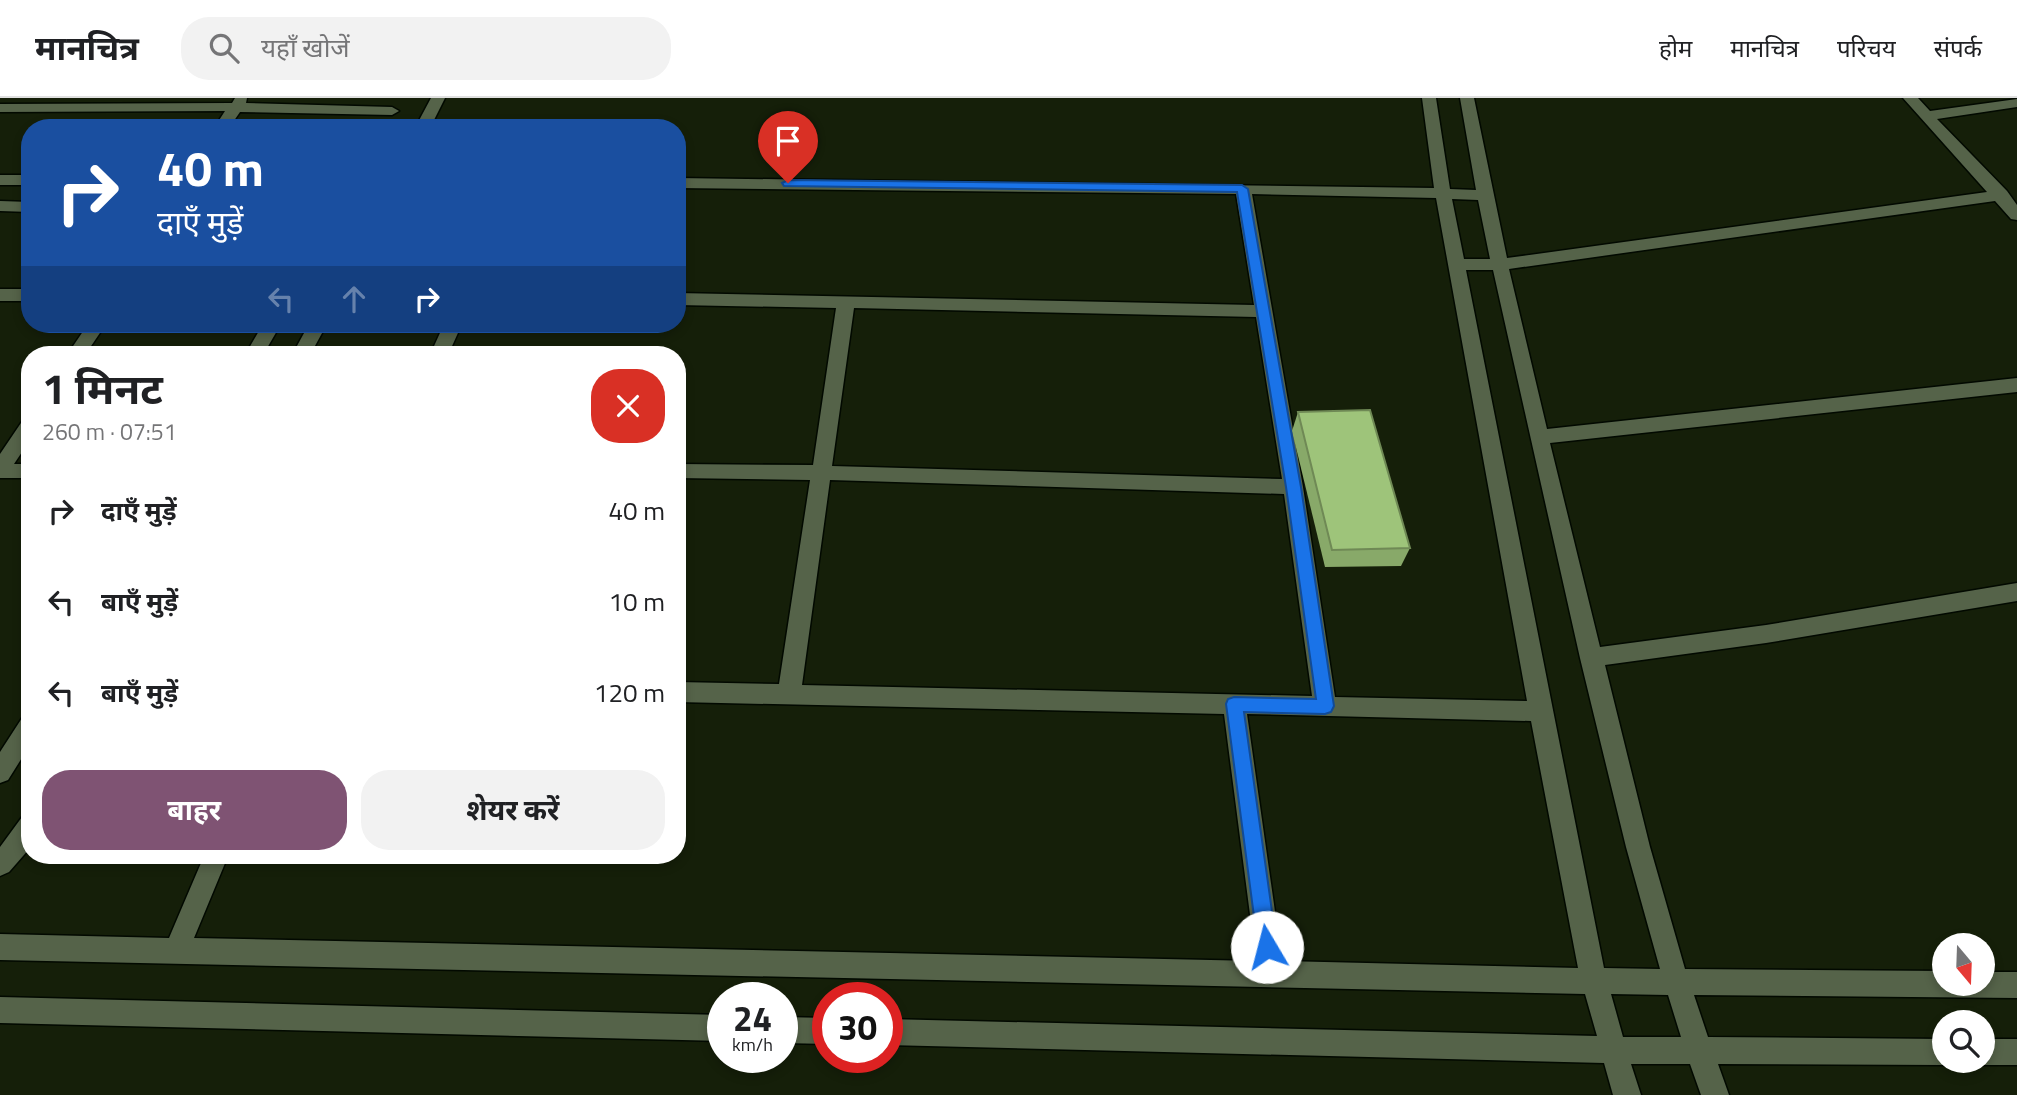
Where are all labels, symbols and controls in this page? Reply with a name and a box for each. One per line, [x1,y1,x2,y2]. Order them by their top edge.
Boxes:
search box [181,17,671,80]
text: मानचित्र [35,23,139,73]
text: यहाँ खोजें [261,28,350,67]
icon: search [205,29,243,67]
text: होम [1659,30,1692,66]
text: मानचित्र [1730,30,1799,66]
text: परिचय [1837,30,1896,66]
text: संपर्क [1934,30,1982,66]
pin [758,111,818,183]
icon: arrive [769,122,807,160]
text: 40 m [157,130,264,205]
icon: right [42,147,133,238]
text: दाएँ मुड़ें [157,198,243,246]
icon: left [262,280,300,318]
icon: ahead [335,280,373,318]
icon: right [408,280,446,318]
text: 1 मिनट [42,356,163,420]
button: close [591,369,665,443]
text: 260 m · 07:51 [42,414,177,449]
text: दाएँ मुड़ें [101,491,177,530]
text: 40 m [608,491,665,530]
icon: right [42,492,80,530]
text: बाएँ मुड़ें [101,582,178,621]
text: 10 m [608,582,665,621]
icon: left [42,583,80,621]
text: बाएँ मुड़ें [101,673,178,712]
text: 120 m [594,673,665,712]
icon: left [42,674,80,712]
button: बाहर [42,770,347,850]
button: शेयर करें [361,770,665,850]
position arrow [1230,910,1304,984]
north arrow [1932,933,1995,996]
map controls [1932,933,1995,1073]
speed limit sign: 30 [812,982,903,1073]
text: 24 [733,991,772,1045]
button: search [1932,1010,1995,1073]
text: km/h [732,1031,773,1058]

